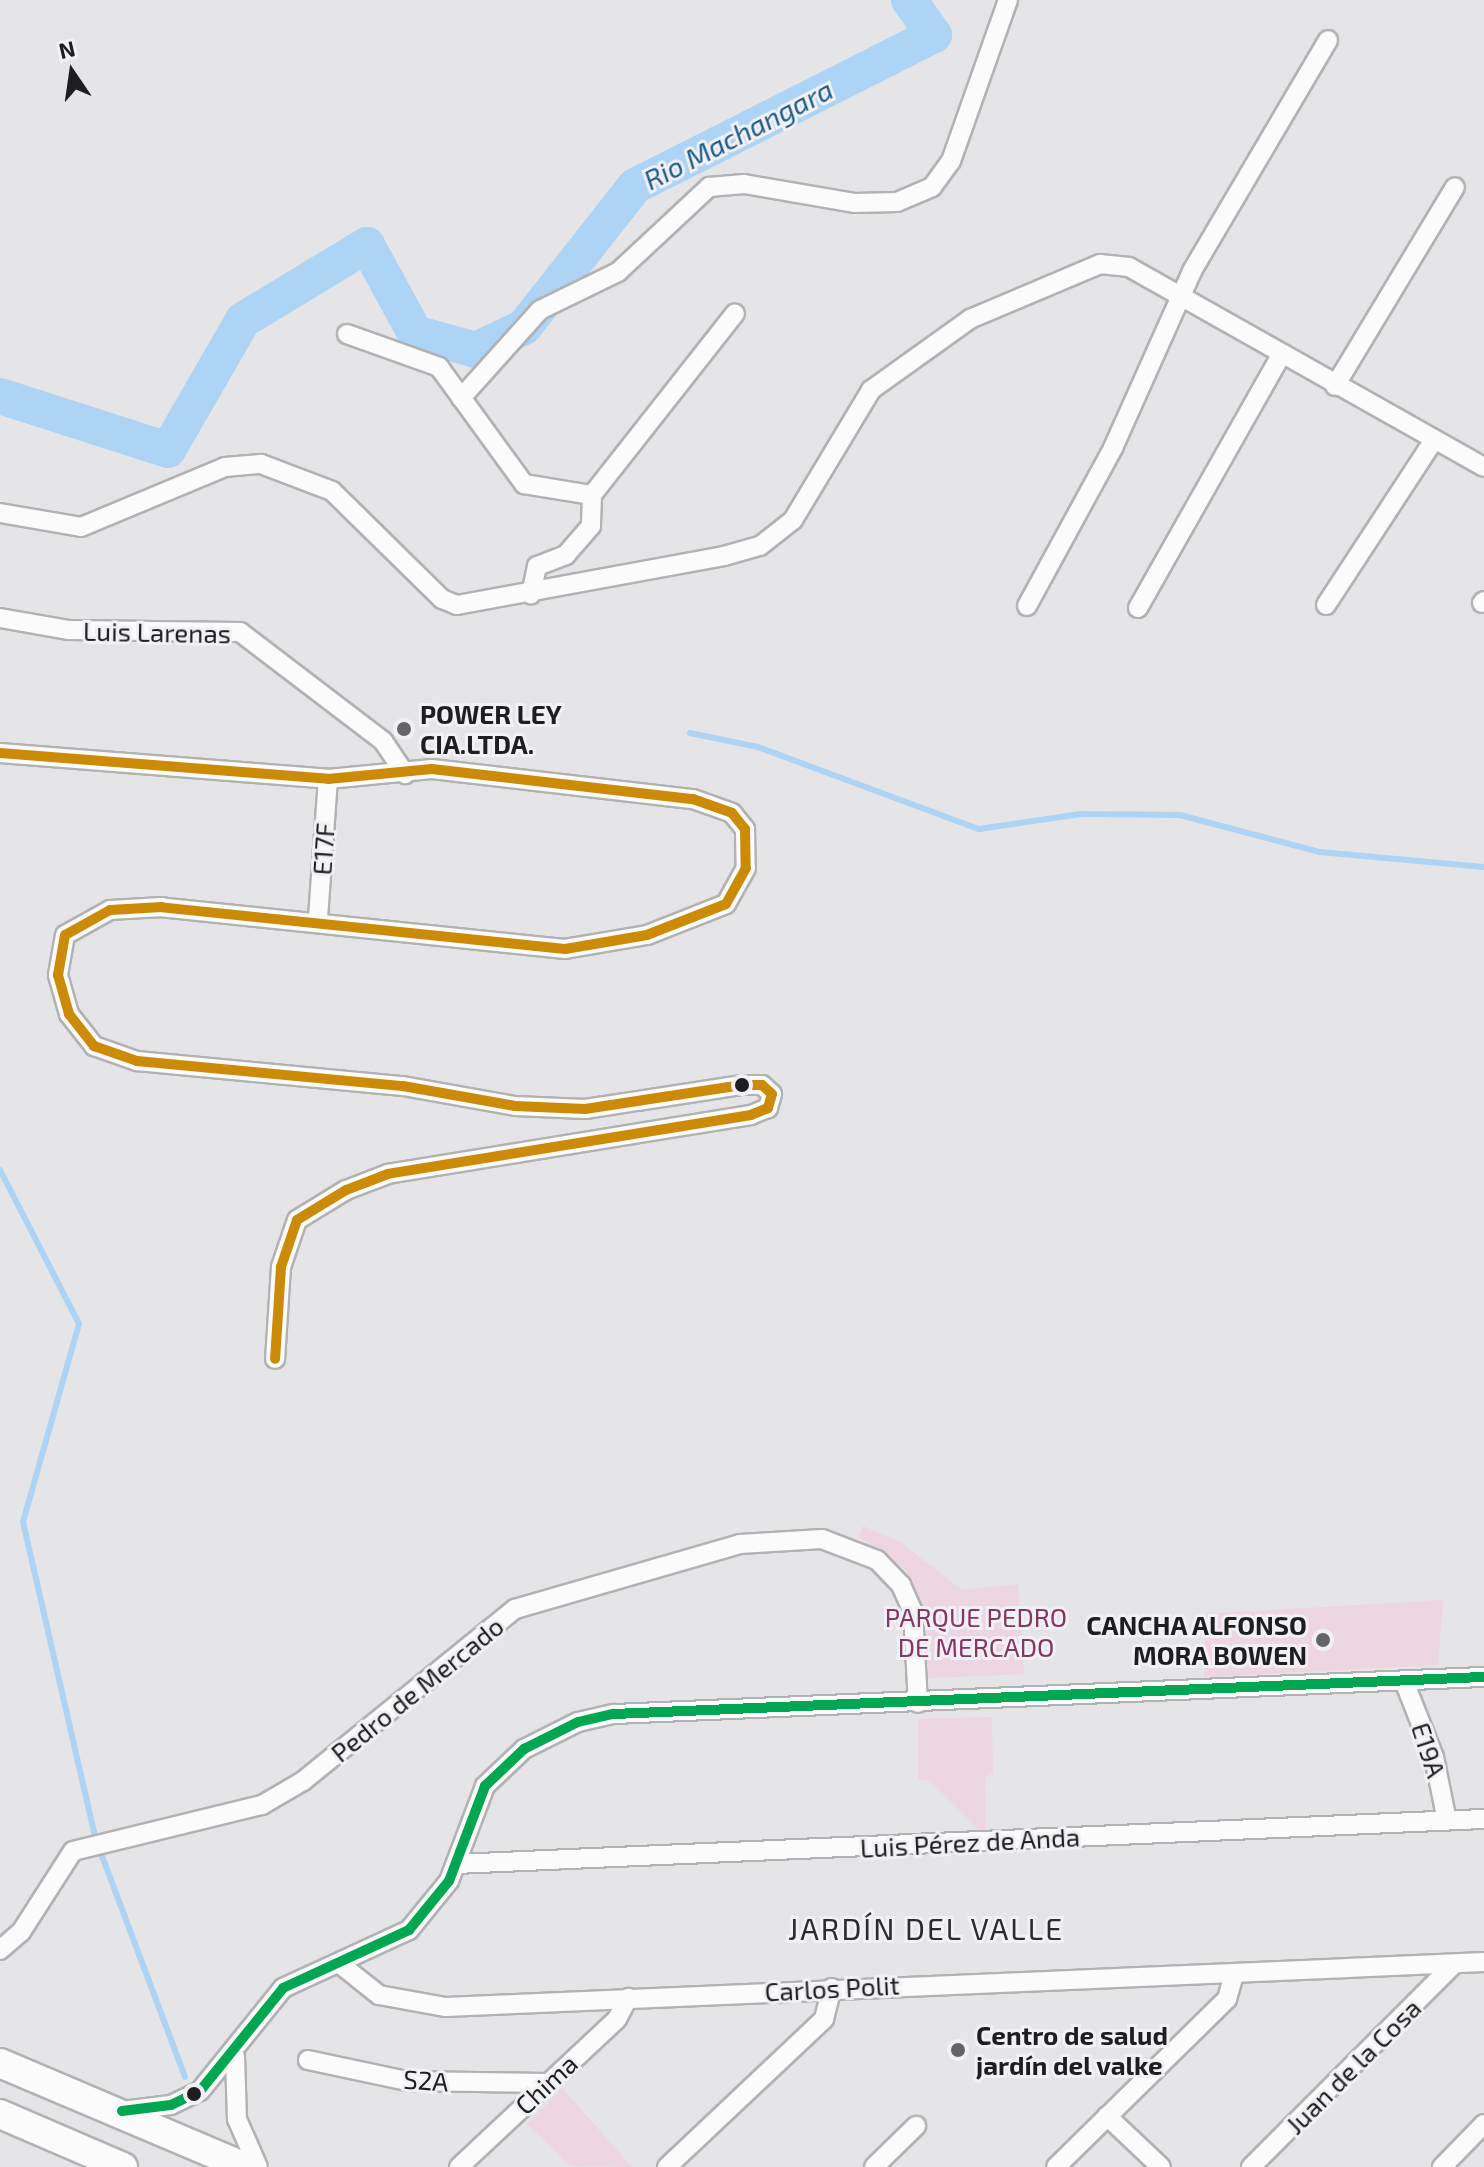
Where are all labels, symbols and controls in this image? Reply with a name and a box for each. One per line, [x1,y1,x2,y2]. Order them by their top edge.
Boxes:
north arrow [32,32,112,112]
text: N [56,34,77,63]
water label: Rio Machangara [638,72,838,196]
street label: Luis Larenas [83,615,231,649]
place label: POWER LEY CIA.LTDA. [420,698,562,760]
marker: POWER LEY CIA.LTDA. [395,720,413,738]
street label: E17F [306,822,340,876]
unlabelled marker [734,1077,750,1093]
park label: PARQUE PEDRO DE MERCADO [885,1601,1067,1662]
place label: CANCHA ALFONSO MORA BOWEN [1085,1609,1307,1670]
street label: Pedro de Mercado [324,1610,510,1768]
marker: CANCHA ALFONSO MORA BOWEN [1314,1631,1332,1649]
street label: E19A [1406,1719,1452,1781]
street label: Luis Pérez de Anda [859,1821,1081,1863]
district label: JARDÍN DEL VALLE [787,1910,1065,1946]
street label: Carlos Polit [764,1969,900,2007]
street label: Juan de la Cosa [1279,1992,1427,2140]
place label: Centro de salud jardín del valke [976,2019,1168,2080]
marker: Centro de salud jardín del valke [947,2039,969,2061]
street label: Chima [509,2048,583,2120]
street label: S2A [402,2063,450,2097]
unlabelled marker [186,2086,202,2102]

